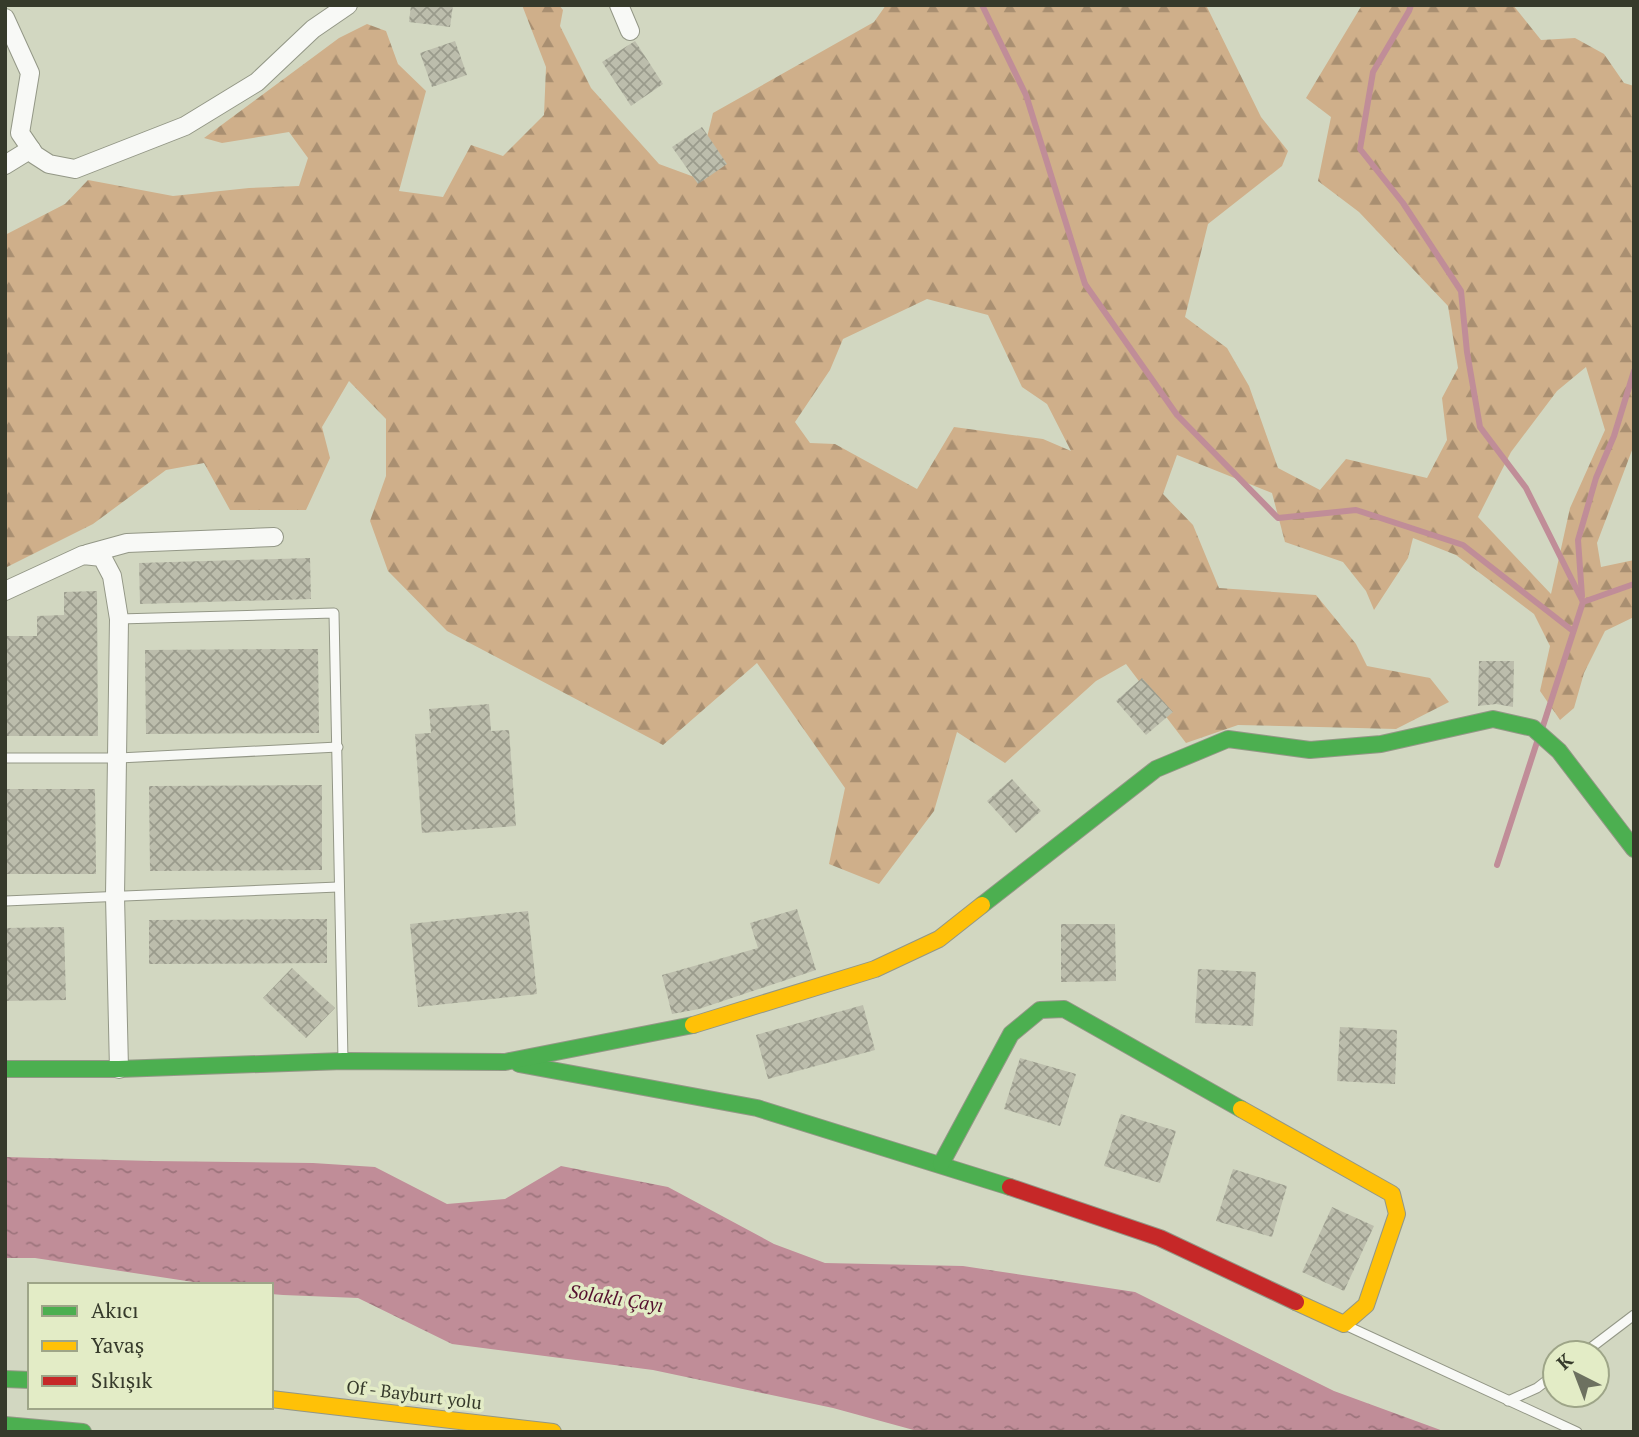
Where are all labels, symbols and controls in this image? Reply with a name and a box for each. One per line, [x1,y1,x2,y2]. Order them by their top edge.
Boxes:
water label: Solaklı Çayı [567,1278,665,1317]
legend [28,1283,273,1409]
text: Akıcı [91,1296,139,1324]
text: Yavaş [91,1331,144,1359]
north arrow [1541,1339,1611,1409]
text: K [1551,1347,1578,1375]
text: Sıkışık [91,1366,153,1394]
street label: Of - Bayburt yolu [345,1374,483,1414]

